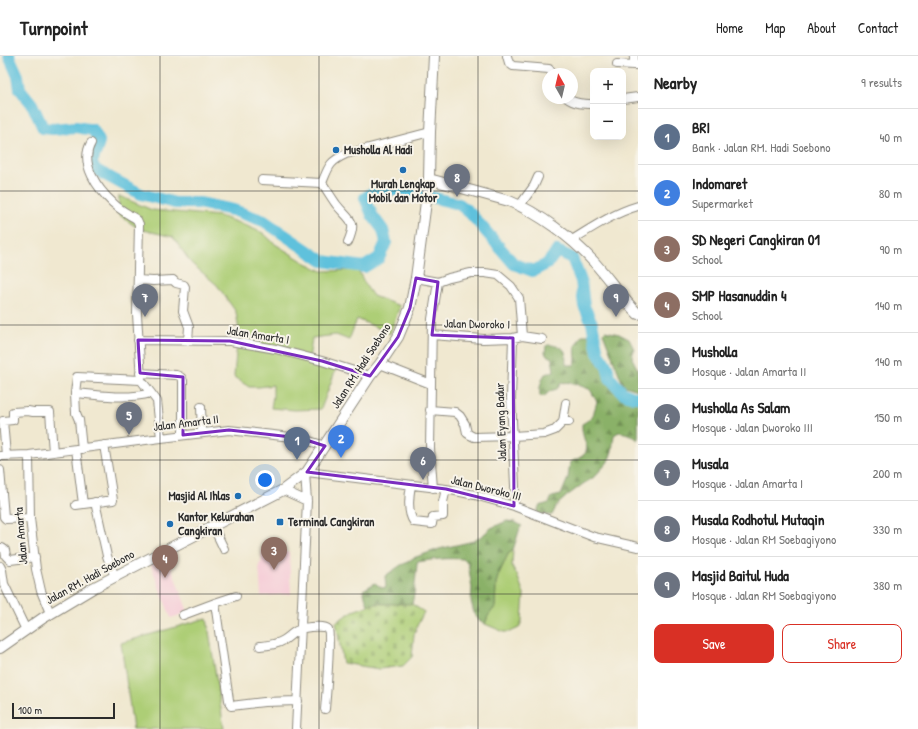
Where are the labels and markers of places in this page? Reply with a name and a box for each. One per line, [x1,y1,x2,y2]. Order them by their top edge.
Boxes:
place label: Musholla Al Hadi [344,141,413,158]
marker: Musholla Al Hadi [331,145,341,155]
pin: 8 [444,164,470,197]
marker: Murah Lengkap Mobil dan Motor [398,165,408,175]
place label: Murah Lengkap Mobil dan Motor [369,175,438,206]
pin: 7 [132,284,158,317]
pin: 9 [603,284,629,317]
pin: 5 [116,402,142,435]
pin: 2 [328,425,354,458]
pin: 1 [284,427,310,460]
pin: 6 [410,447,436,480]
place label: Masjid Al Ihlas [168,487,230,504]
marker: Masjid Al Ihlas [233,491,243,501]
place label: Kantor Kelurahan Cangkiran [178,508,255,540]
place label: Terminal Cangkiran [287,513,375,531]
marker: Terminal Cangkiran [275,517,285,527]
marker: Kantor Kelurahan Cangkiran [165,519,175,529]
pin: 3 [261,537,287,570]
pin: 4 [152,545,178,578]

